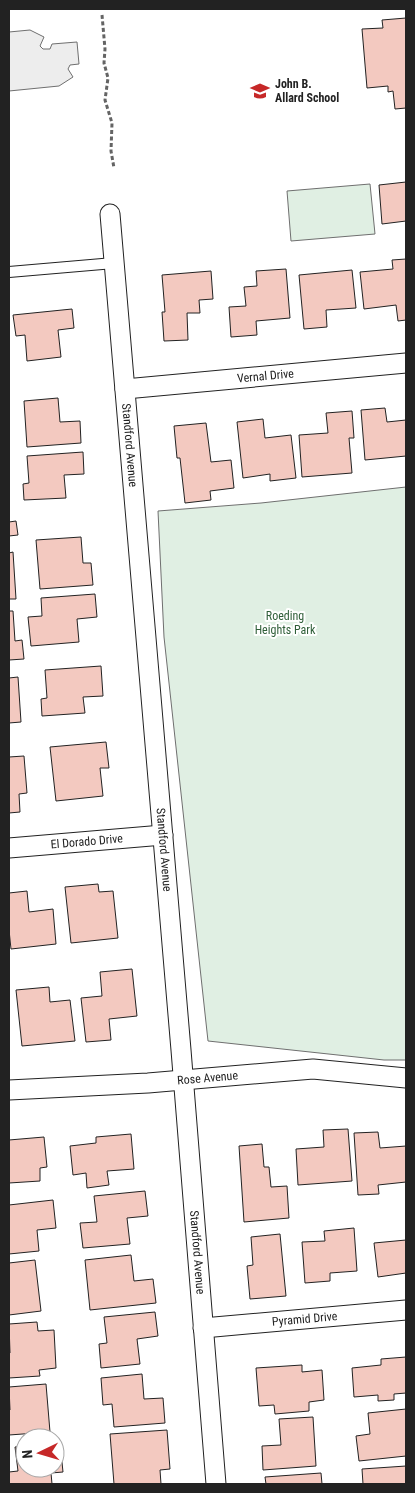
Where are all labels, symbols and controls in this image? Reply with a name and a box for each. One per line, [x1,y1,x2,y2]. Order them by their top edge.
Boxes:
place label: John B. Allard School [275,77,339,105]
school or university icon: John B. Allard School [249,80,271,102]
street label: Vernal Drive [236,366,295,386]
street label: Standford Avenue [119,403,140,488]
park label: Roeding Heights Park [255,609,316,637]
street label: Standford Avenue [153,807,175,893]
street label: El Dorado Drive [50,831,124,851]
street label: Rose Avenue [177,1068,239,1087]
street label: Standford Avenue [187,1210,208,1295]
street label: Pyramid Drive [271,1309,338,1329]
north arrow [15,1428,65,1478]
text: N [19,1449,35,1459]

